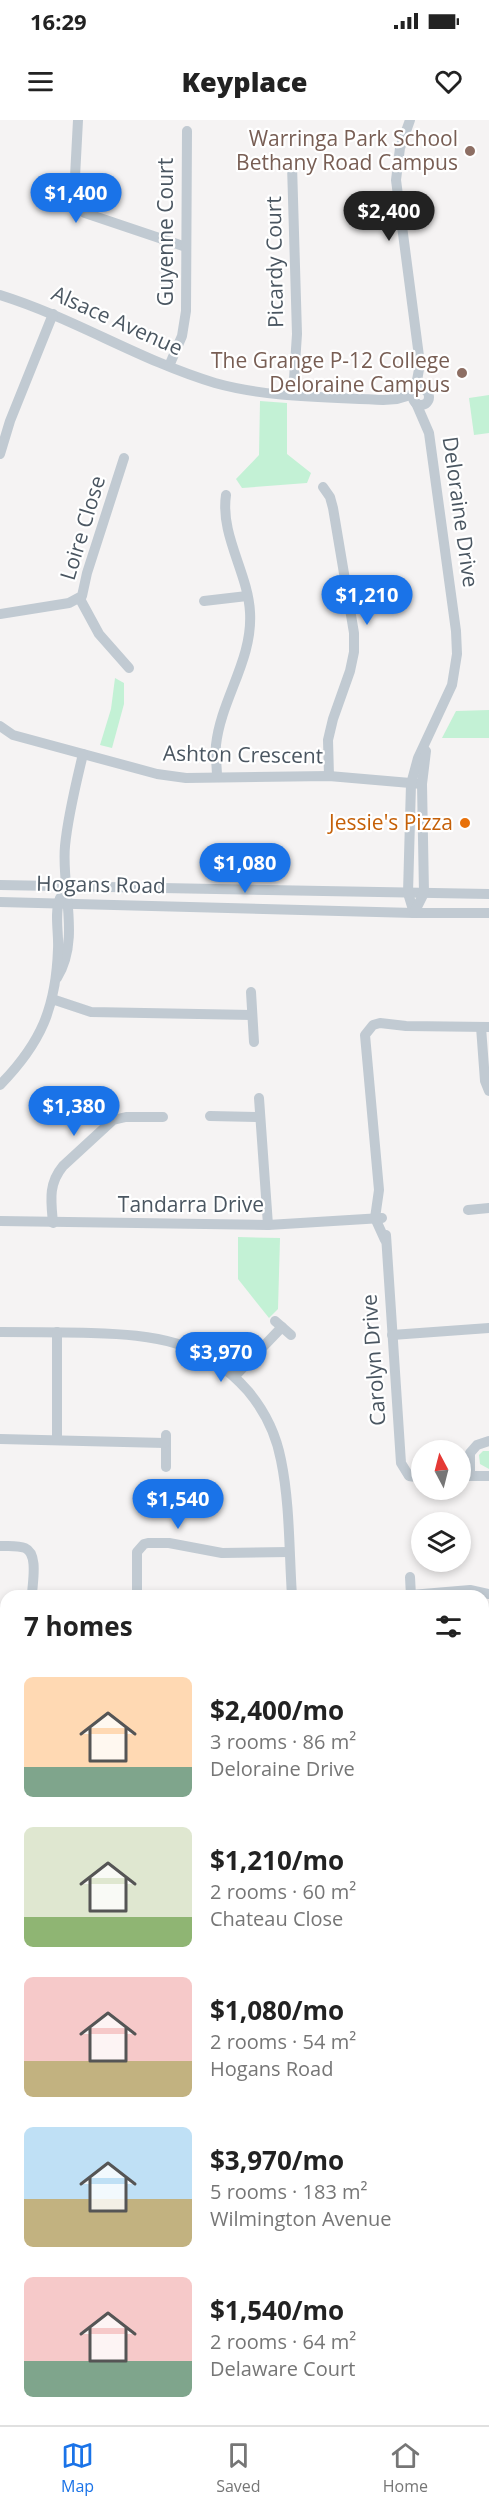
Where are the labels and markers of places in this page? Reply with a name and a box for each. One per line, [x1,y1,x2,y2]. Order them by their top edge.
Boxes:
place label: Warringa Park School Bethany Road Campus [236,124,458,176]
marker: Warringa Park School Bethany Road Campus [463,144,477,158]
pin: $1,400 [27,173,125,224]
pin: $2,400 [340,191,438,242]
place label: The Grange P-12 College Deloraine Campus [211,346,450,398]
marker: The Grange P-12 College Deloraine Campus [455,366,469,380]
pin: $1,210 [318,575,416,626]
place label: Jessie's Pizza [327,808,453,836]
marker: Jessie's Pizza [458,816,472,830]
pin: $1,080 [196,843,294,894]
pin: $1,380 [25,1086,123,1137]
pin: $3,970 [172,1332,270,1383]
pin: $1,540 [129,1479,227,1530]

